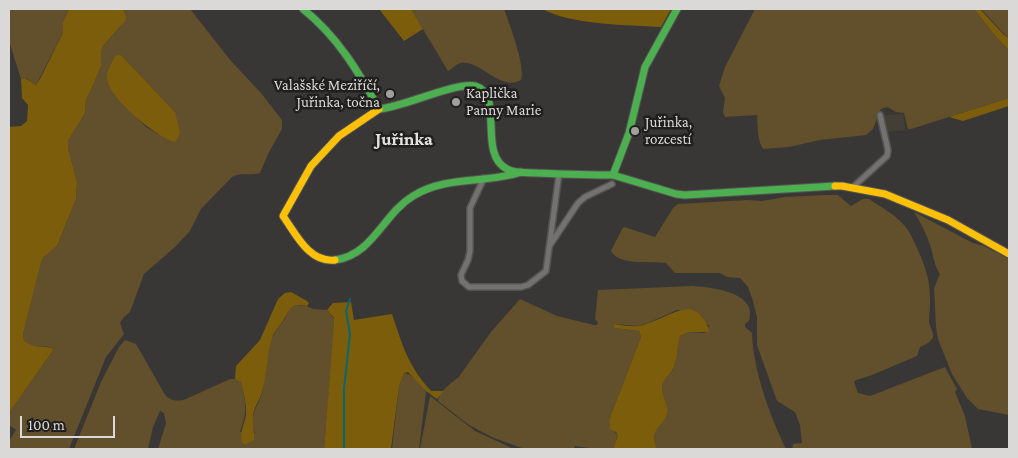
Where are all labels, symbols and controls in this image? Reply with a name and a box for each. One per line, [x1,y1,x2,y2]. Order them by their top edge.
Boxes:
place label: Valašské Meziříčí, Juřinka, točna [274,76,380,111]
place label: Kaplička Panny Marie [466,84,541,119]
marker: Valašské Meziříčí, Juřinka, točna [384,88,396,100]
marker: Kaplička Panny Marie [450,96,462,108]
place label: Juřinka, rozcestí [645,113,692,148]
marker: Juřinka, rozcestí [629,125,641,137]
district label: Juřinka [375,128,433,150]
scale bar [22,406,118,438]
text: 100 m [28,417,65,433]

